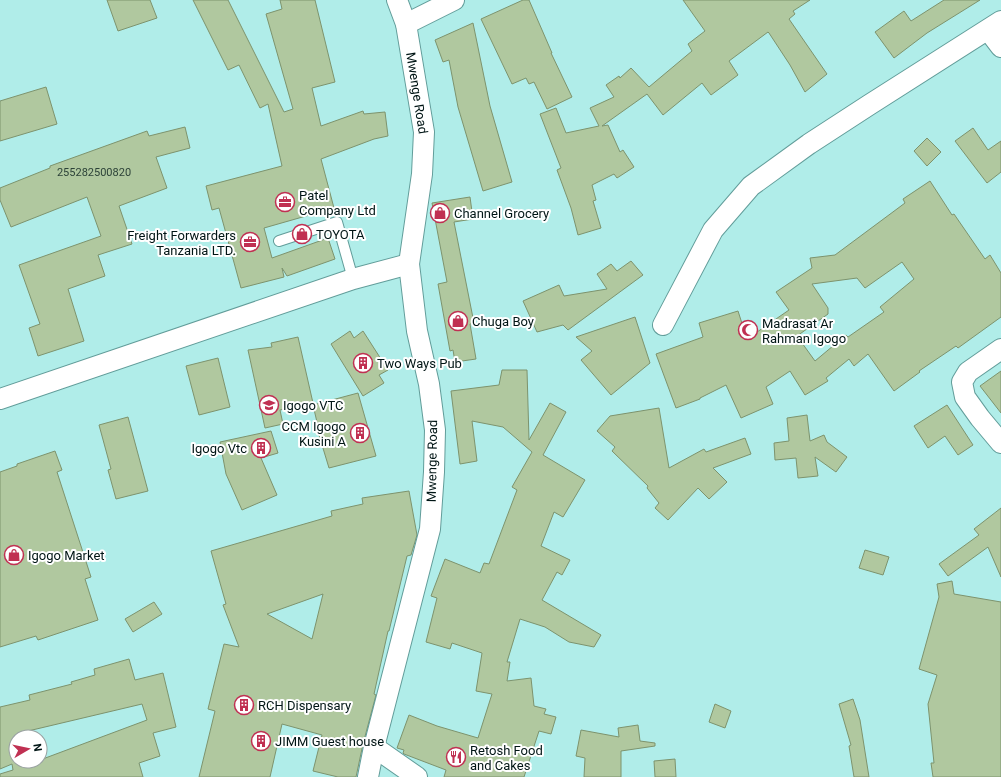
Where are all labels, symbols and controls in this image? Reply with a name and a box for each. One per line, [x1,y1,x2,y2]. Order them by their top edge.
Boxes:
street label: Mwenge Road [403,51,431,135]
house number: 255282500820 [57,166,131,179]
place label: Patel Company Ltd [299,188,376,218]
office icon: Patel Company Ltd [274,191,296,213]
shop icon: Channel Grocery [429,202,451,224]
place label: Channel Grocery [454,206,549,221]
shop icon: TOYOTA [291,223,313,245]
place label: TOYOTA [316,227,365,242]
place label: Freight Forwarders Tanzania LTD. [127,228,236,258]
office icon: Freight Forwarders Tanzania LTD. [239,231,261,253]
shop icon: Chuga Boy [447,310,469,332]
place label: Chuga Boy [472,314,534,329]
place label: Madrasat Ar Rahman Igogo [762,316,846,346]
mosque icon: Madrasat Ar Rahman Igogo [737,319,759,341]
building icon: Two Ways Pub [352,352,374,374]
place label: Two Ways Pub [377,356,462,371]
school or university icon: Igogo VTC [258,394,280,416]
place label: Igogo VTC [283,398,344,413]
place label: CCM Igogo Kusini A [282,419,347,449]
street label: Mwenge Road [424,420,440,502]
building icon: CCM Igogo Kusini A [349,422,371,444]
building icon: Igogo Vtc [250,437,272,459]
place label: Igogo Vtc [191,441,247,456]
shop icon: Igogo Market [3,544,25,566]
place label: Igogo Market [28,548,105,563]
building icon: RCH Dispensary [233,694,255,716]
place label: RCH Dispensary [258,698,351,713]
north arrow [8,729,48,769]
building icon: JIMM Guest house [250,730,272,752]
place label: JIMM Guest house [275,734,384,749]
text: N [30,743,44,753]
place label: Retosh Food and Cakes [470,743,543,773]
restaurant icon: Retosh Food and Cakes [445,746,467,768]

